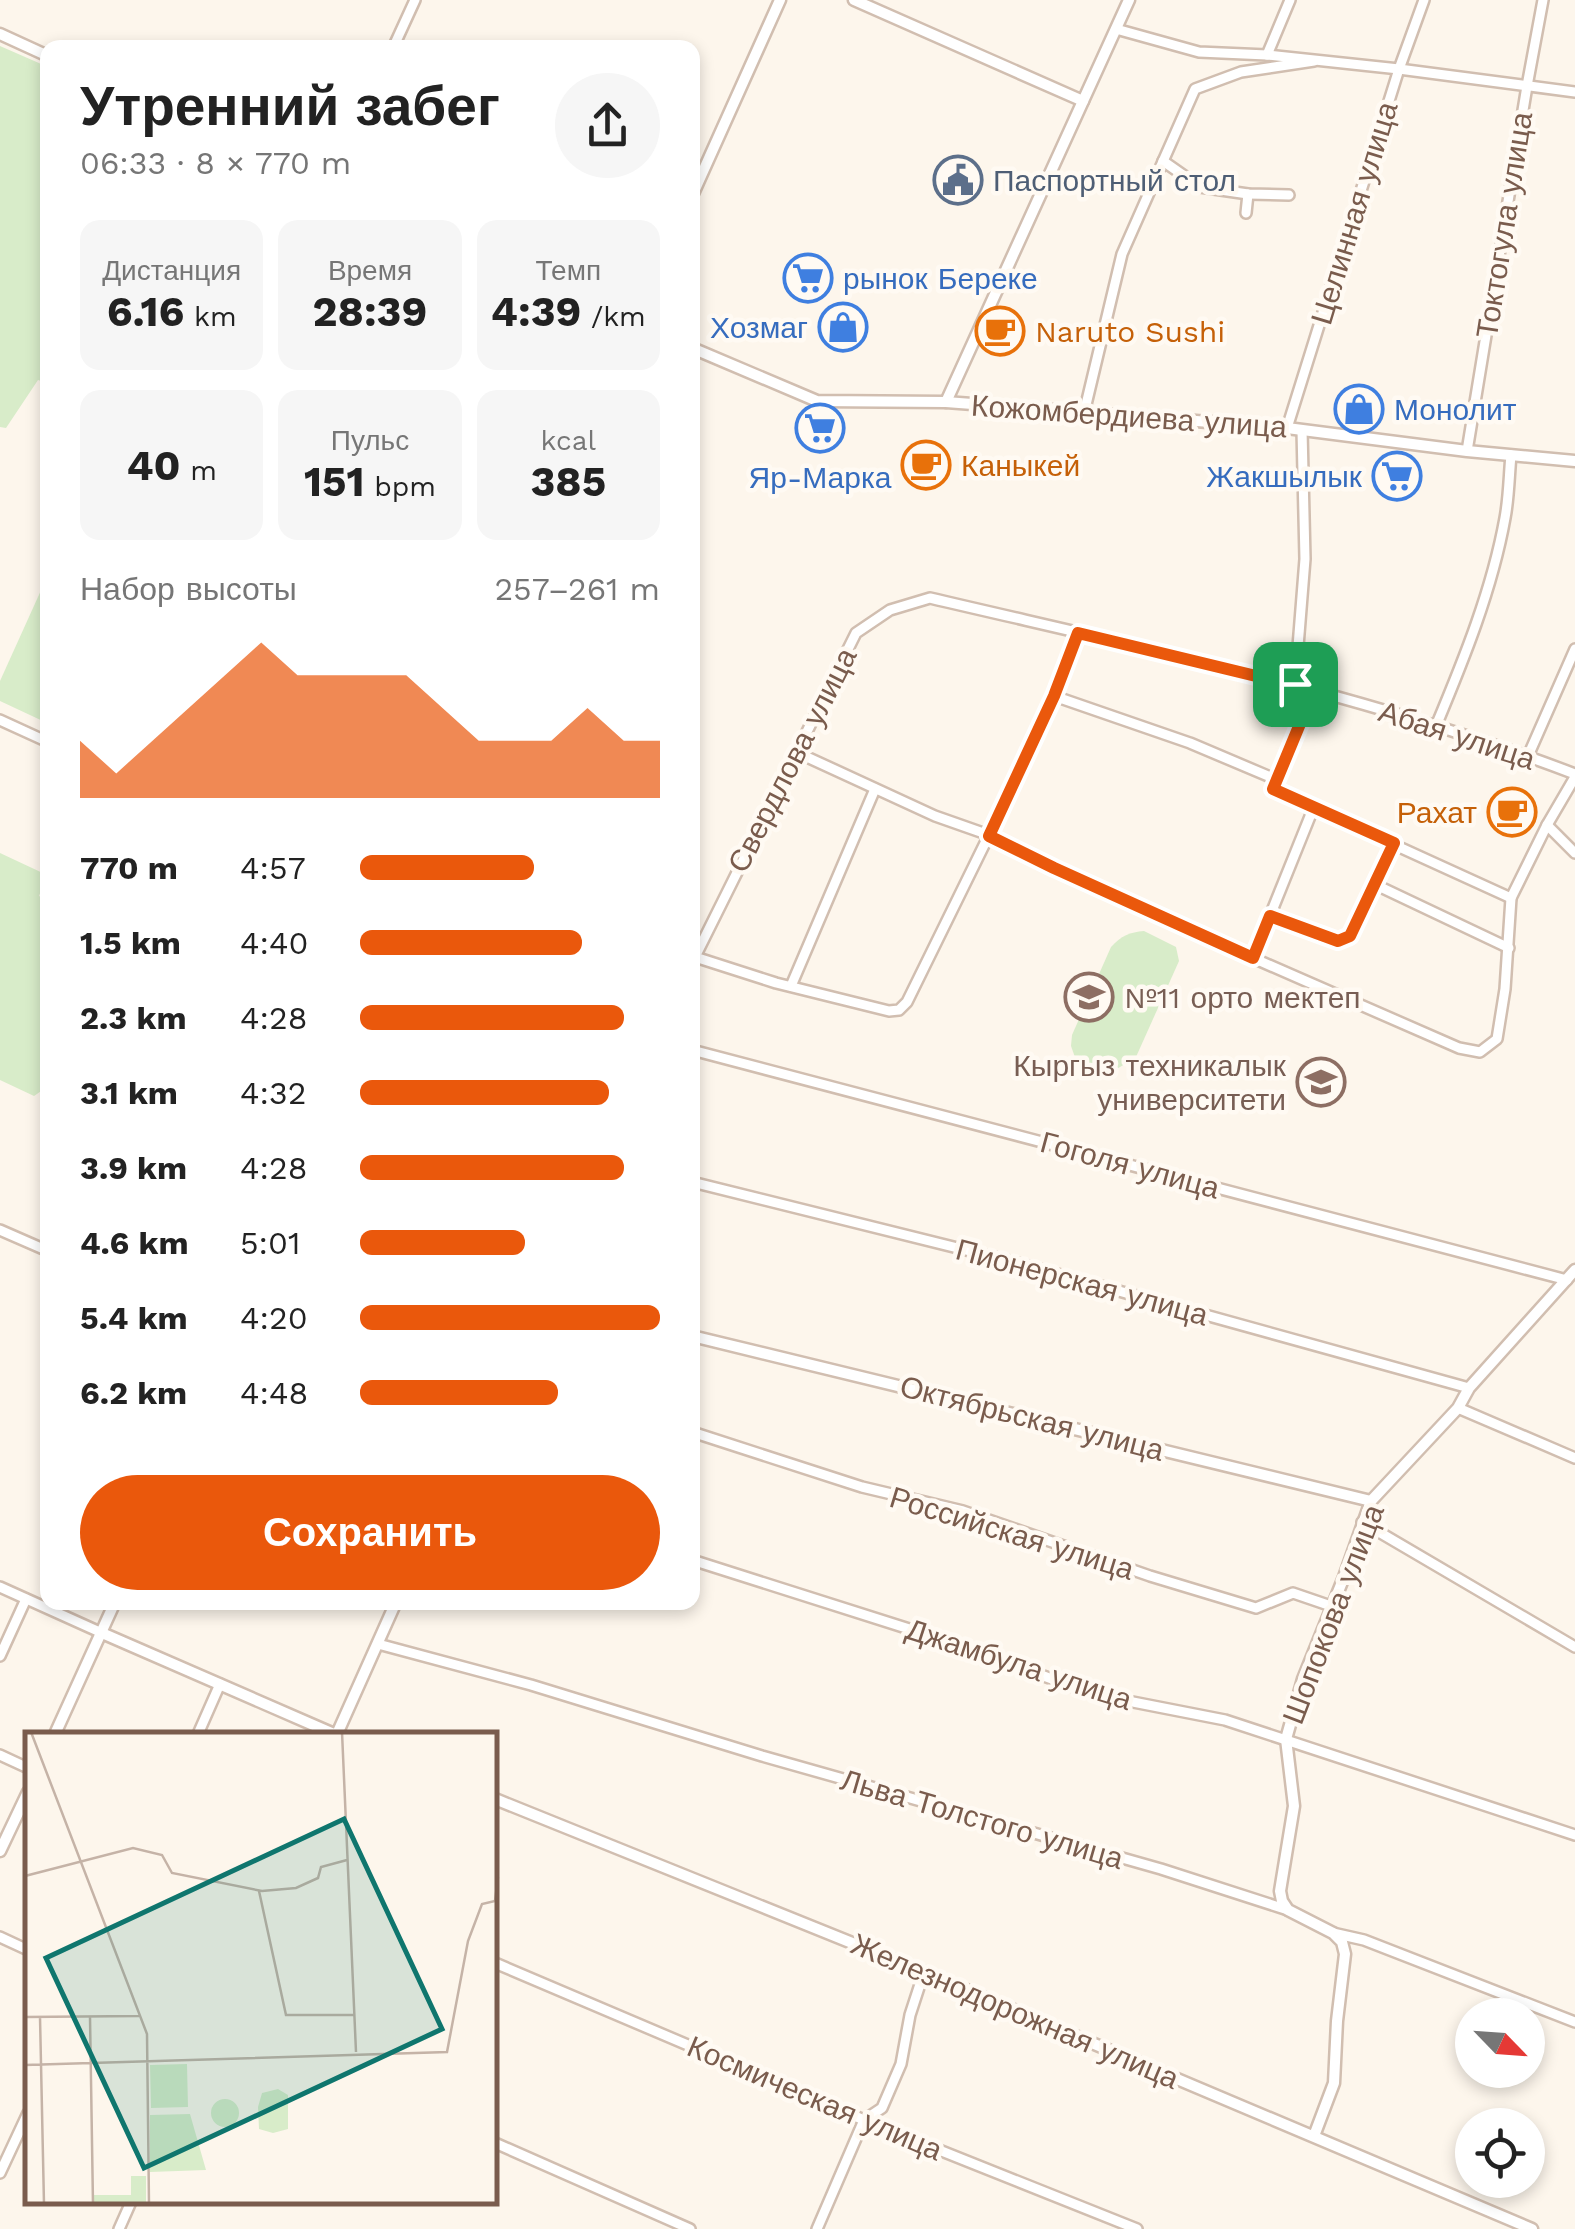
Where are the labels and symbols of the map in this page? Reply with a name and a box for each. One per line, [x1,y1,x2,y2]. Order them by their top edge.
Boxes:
street label: Целинная улица [1304,97,1405,329]
street label: Токтогула улица [1469,109,1539,341]
public building icon: Паспортный стол [932,154,984,206]
place label: Паспортный стол [993,163,1236,198]
supermarket icon: рынок Береке [782,252,834,304]
place label: рынок Береке [843,261,1038,296]
shop icon: Хозмаг [817,301,869,353]
cafe icon: Naruto Sushi [974,305,1026,357]
place label: Хозмаг [710,310,808,345]
place label: Naruto Sushi [1035,314,1225,349]
shop icon: Монолит [1333,383,1385,435]
street label: Кожомбердиева улица [970,388,1288,445]
place label: Монолит [1394,392,1517,427]
supermarket icon: Яр-Марка [794,402,846,454]
cafe icon: Каныкей [900,439,952,491]
place label: Каныкей [961,448,1080,483]
supermarket icon: Жакшылык [1371,450,1423,502]
place label: Жакшылык [1206,459,1363,494]
place label: Яр-Марка [749,460,892,495]
street label: Свердлова улица [720,642,864,878]
pin [1253,642,1338,727]
street label: Абая улица [1374,693,1540,777]
cafe icon: Рахат [1486,786,1538,838]
place label: Рахат [1397,795,1477,830]
school or university icon: №11 орто мектеп [1063,971,1115,1023]
place label: №11 орто мектеп [1124,980,1361,1015]
place label: Кыргыз техникалык университети [1013,1048,1287,1117]
school or university icon: Кыргыз техникалык университети [1295,1056,1347,1108]
street label: Гоголя улица [1037,1124,1224,1206]
street label: Пионерская улица [952,1232,1212,1333]
street label: Октябрьская улица [896,1368,1168,1468]
street label: Российская улица [886,1479,1139,1587]
street label: Шопокова улица [1275,1499,1391,1729]
street label: Джамбула улица [902,1611,1137,1717]
inset map [25,1732,498,2204]
street label: Льва Толстого улица [837,1762,1128,1876]
street label: Железнодорожная улица [846,1926,1184,2096]
north arrow [1455,1998,1545,2088]
street label: Космическая улица [682,2029,948,2168]

